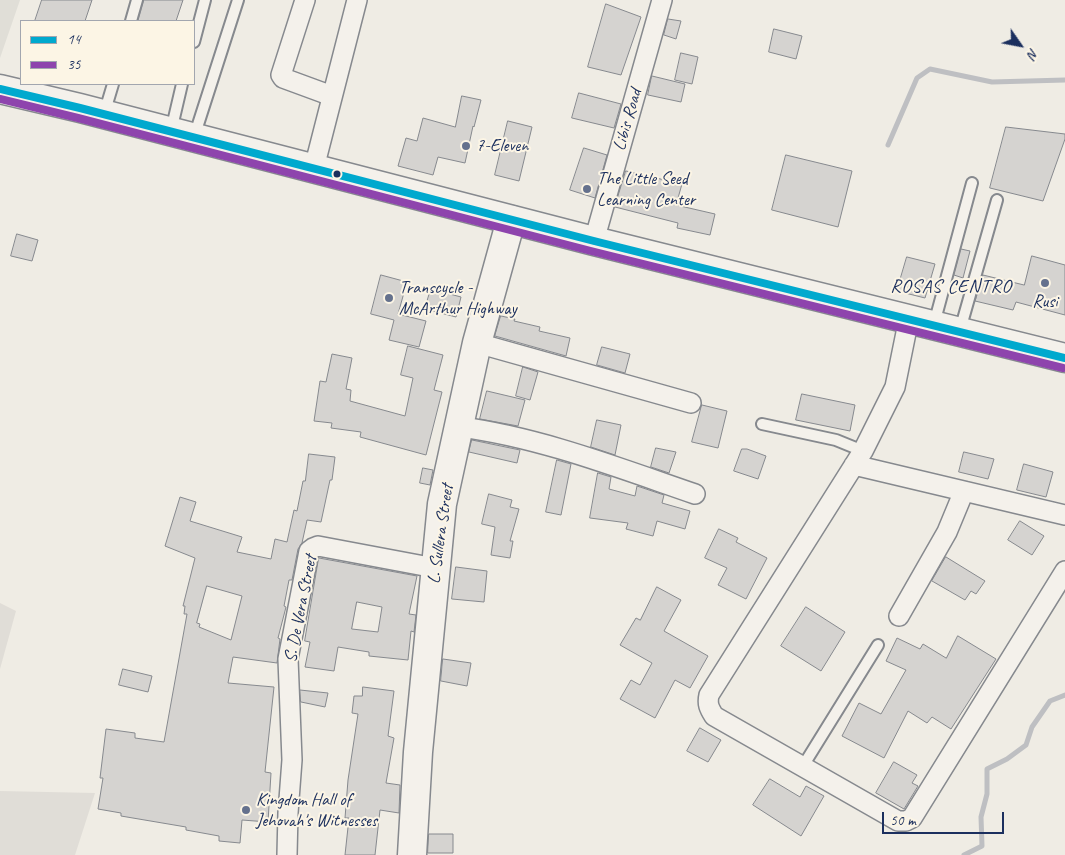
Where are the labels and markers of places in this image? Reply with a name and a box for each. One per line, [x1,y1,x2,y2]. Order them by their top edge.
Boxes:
place label: 7-Eleven [476,135,528,157]
marker: 7-Eleven [460,140,472,152]
place label: The Little Seed Learning Center [597,168,695,210]
unlabelled marker [332,169,342,179]
marker: The Little Seed Learning Center [581,183,593,195]
place label: Transcycle - McArthur Highway [399,277,517,320]
marker: Rusi [1039,277,1051,289]
place label: Rusi [1032,291,1058,313]
marker: Transcycle - McArthur Highway [383,292,395,304]
place label: Kingdom Hall of Jehovah's Witnesses [256,789,377,832]
marker: Kingdom Hall of Jehovah's Witnesses [240,804,252,816]

